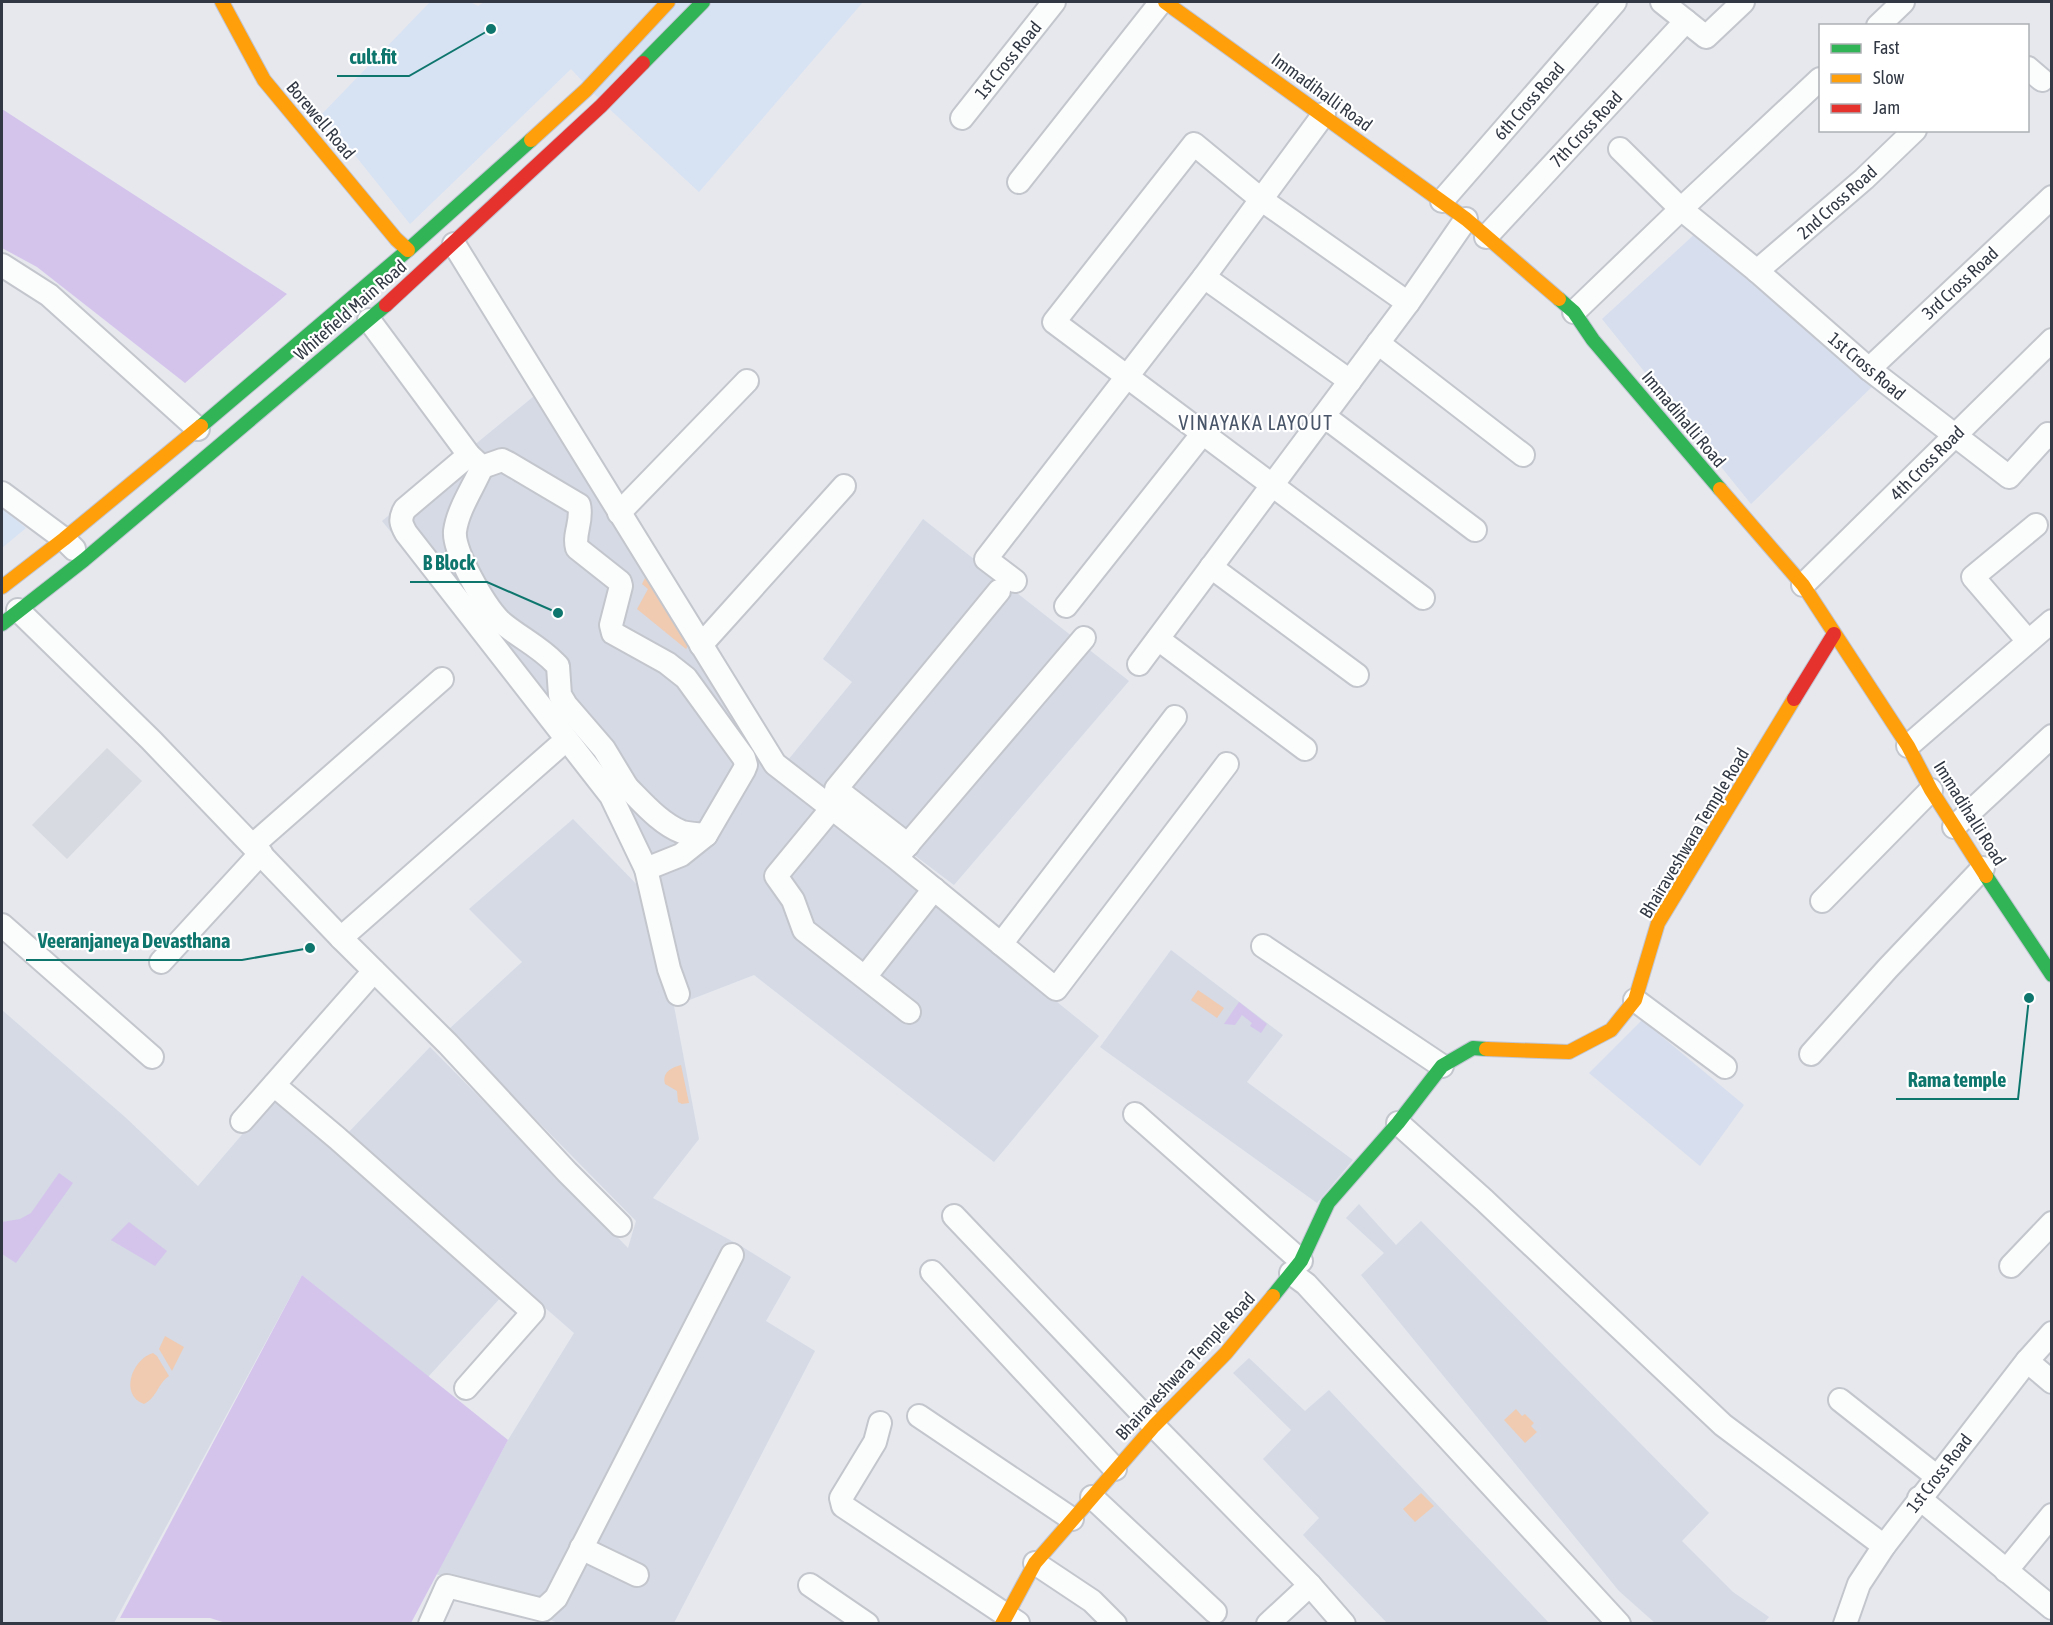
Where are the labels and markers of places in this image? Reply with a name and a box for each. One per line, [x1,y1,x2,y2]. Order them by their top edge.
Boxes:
callout: cult.fit [337,38,409,76]
callout: B Block [410,544,487,582]
callout: Veeranjaneya Devasthana [26,922,242,960]
callout: Rama temple [1896,1061,2018,1099]

